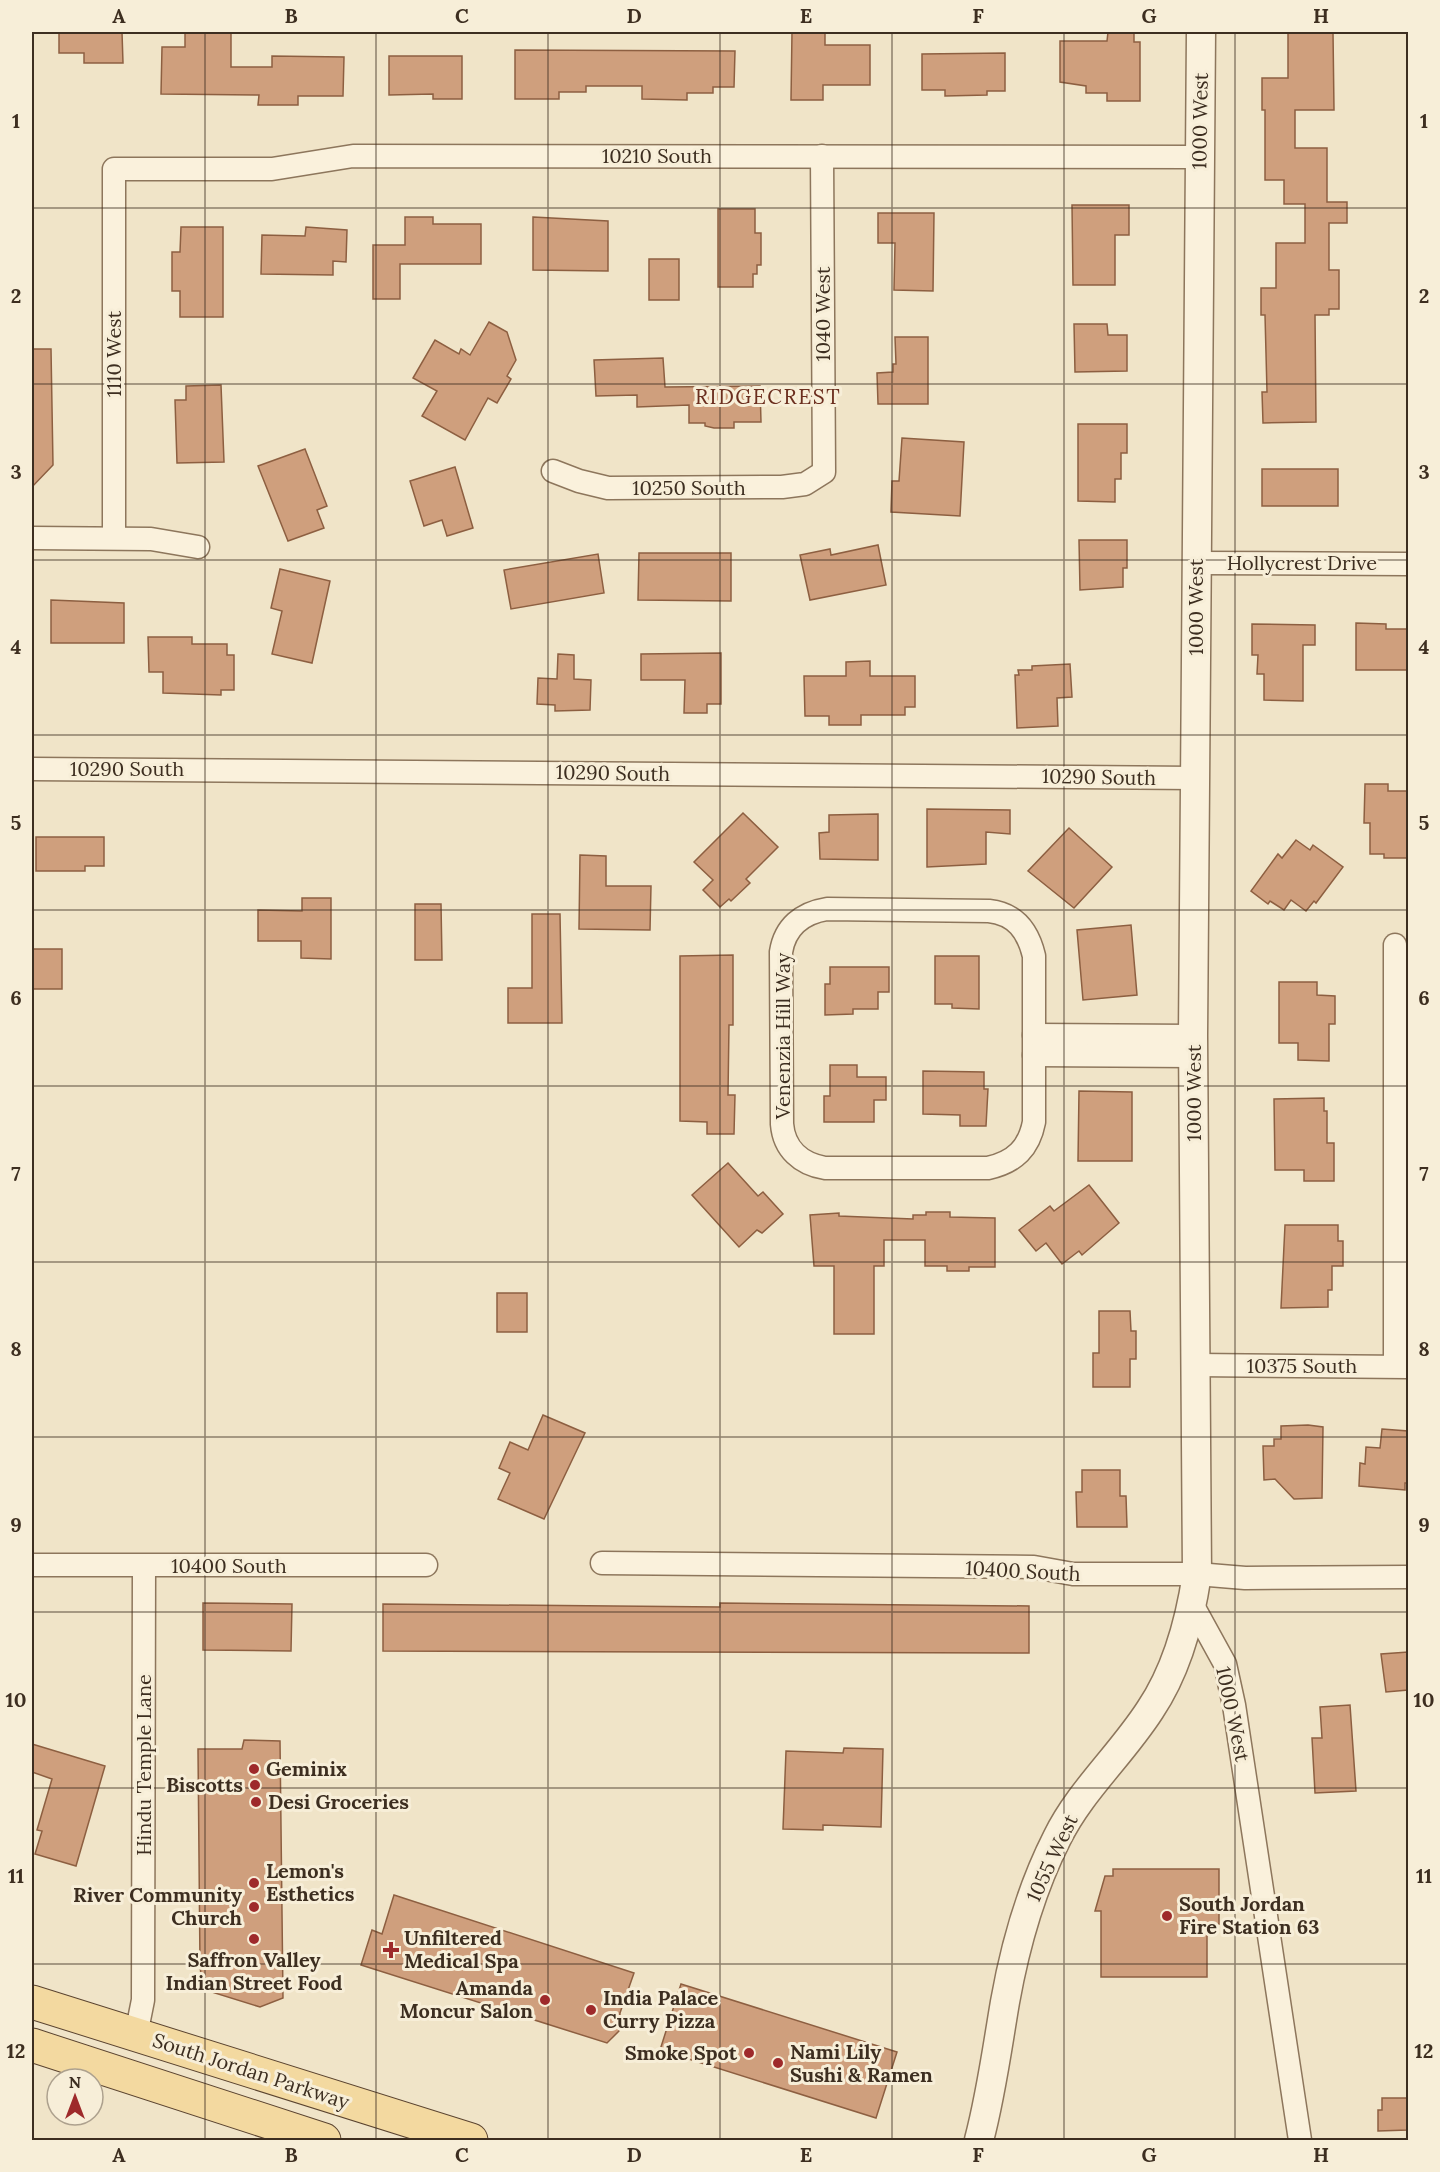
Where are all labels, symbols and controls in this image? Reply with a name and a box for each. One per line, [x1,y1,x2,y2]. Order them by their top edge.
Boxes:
text: A [112,3,126,28]
text: B [284,3,298,28]
text: C [455,3,469,28]
text: D [626,3,642,28]
text: E [800,3,812,28]
text: F [972,3,984,28]
text: G [1141,3,1157,28]
text: H [1313,3,1329,28]
street label: 1000 West [1186,72,1213,170]
text: 1 [12,108,20,133]
text: 1 [1420,108,1428,133]
street label: 10210 South [602,143,712,168]
street label: 1040 West [810,266,835,362]
text: 2 [11,283,21,308]
text: 2 [1419,283,1429,308]
street label: 1110 West [101,311,126,397]
district label: RIDGECREST [695,383,841,410]
text: 3 [10,459,22,484]
text: 3 [1418,459,1430,484]
street label: 10250 South [632,475,746,500]
street label: Hollycrest Drive [1227,550,1377,575]
street label: 1000 West [1183,558,1208,655]
text: 4 [11,634,22,659]
text: 4 [1419,634,1430,659]
street label: 10290 South [70,756,184,781]
street label: 10290 South [556,759,670,786]
street label: 10290 South [1042,763,1156,790]
text: 5 [11,810,22,835]
text: 5 [1419,810,1430,835]
street label: Venenzia Hill Way [770,952,795,1120]
text: 6 [10,985,22,1010]
text: 6 [1418,985,1430,1010]
street label: 1000 West [1181,1044,1206,1141]
text: 7 [11,1161,21,1186]
text: 7 [1419,1161,1429,1186]
text: 8 [10,1336,22,1361]
text: 8 [1418,1336,1430,1361]
street label: 10375 South [1247,1353,1357,1378]
text: 9 [10,1512,22,1537]
text: 9 [1418,1512,1430,1537]
street label: 10400 South [171,1553,287,1578]
street label: 10400 South [965,1555,1081,1586]
street label: 1000 West [1211,1664,1256,1764]
street label: Hindu Temple Lane [131,1674,156,1856]
text: 10 [6,1687,26,1712]
text: 10 [1414,1687,1434,1712]
place label: Geminix [266,1756,347,1781]
marker: Geminix [247,1762,261,1776]
place label: Biscotts [166,1772,243,1797]
marker: Biscotts [248,1778,262,1792]
place label: Desi Groceries [268,1789,409,1814]
marker: Desi Groceries [249,1795,263,1809]
street label: 1055 West [1020,1810,1083,1906]
place label: Lemon's Esthetics [266,1858,355,1906]
text: 11 [8,1863,24,1888]
text: 11 [1416,1863,1432,1888]
marker: Lemon's Esthetics [247,1876,261,1890]
place label: River Community Church [73,1882,243,1930]
place label: South Jordan Fire Station 63 [1179,1891,1320,1939]
marker: River Community Church [247,1900,261,1914]
marker: South Jordan Fire Station 63 [1160,1909,1174,1923]
place label: Unfiltered Medical Spa [404,1925,519,1973]
marker: Saffron Valley Indian Street Food [247,1932,261,1946]
marker: Unfiltered Medical Spa [382,1941,400,1959]
place label: Saffron Valley Indian Street Food [166,1947,343,1995]
place label: Amanda Moncur Salon [400,1975,534,2023]
place label: India Palace Curry Pizza [603,1985,719,2033]
marker: Amanda Moncur Salon [538,1993,552,2007]
marker: India Palace Curry Pizza [584,2003,598,2017]
street label: South Jordan Parkway [150,2027,353,2114]
text: 12 [7,2038,25,2063]
text: 12 [1415,2038,1433,2063]
place label: Nami Lily Sushi & Ramen [790,2039,933,2087]
place label: Smoke Spot [625,2040,738,2065]
marker: Smoke Spot [742,2046,756,2060]
marker: Nami Lily Sushi & Ramen [771,2056,785,2070]
north arrow [45,2067,105,2127]
text: N [69,2072,81,2092]
text: A [112,2142,126,2167]
text: B [284,2142,298,2167]
text: C [455,2142,469,2167]
text: D [626,2142,642,2167]
text: E [800,2142,812,2167]
text: F [972,2142,984,2167]
text: G [1141,2142,1157,2167]
text: H [1313,2142,1329,2167]

